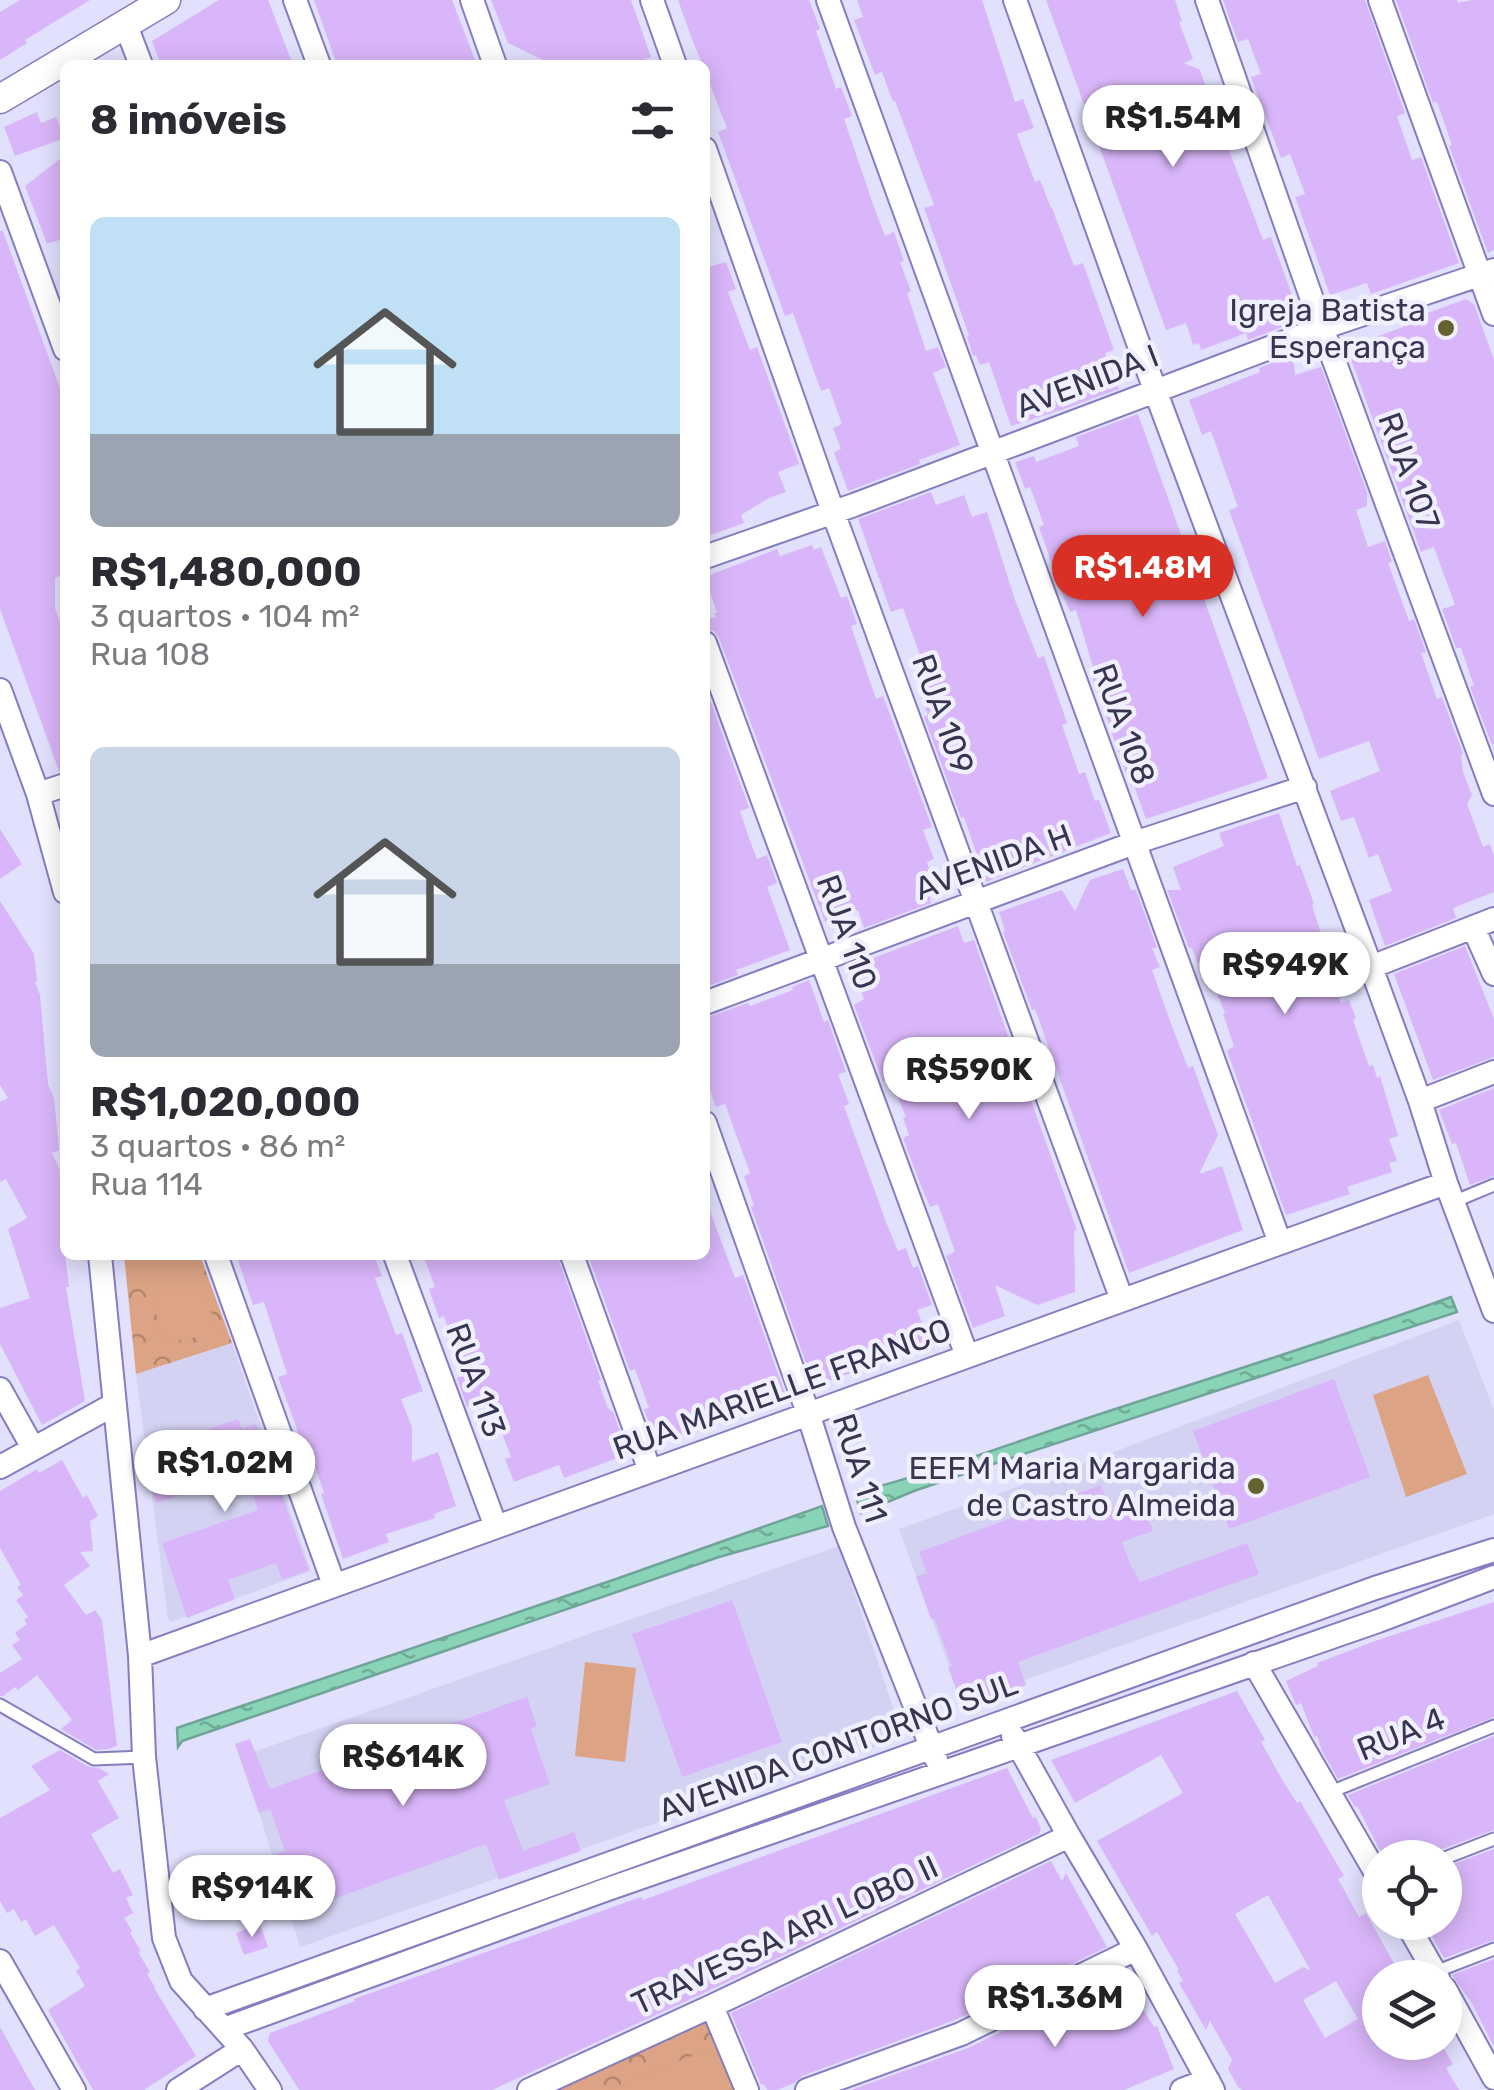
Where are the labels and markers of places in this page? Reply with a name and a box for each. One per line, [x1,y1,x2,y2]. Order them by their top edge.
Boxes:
pin: R$1.54M [1081,85,1265,170]
place label: Igreja Batista Esperança [1229,291,1426,366]
marker: Igreja Batista Esperança [1435,317,1457,339]
pin: R$1.48M [1051,535,1235,620]
pin: R$949K [1204,932,1366,1017]
pin: R$590K [888,1037,1050,1122]
pin: R$1.02M [133,1430,317,1515]
place label: EEFM Maria Margarida de Castro Almeida [909,1449,1236,1524]
marker: EEFM Maria Margarida de Castro Almeida [1245,1475,1267,1497]
pin: R$614K [322,1724,484,1809]
pin: R$914K [171,1855,333,1940]
pin: R$1.36M [963,1965,1147,2050]

